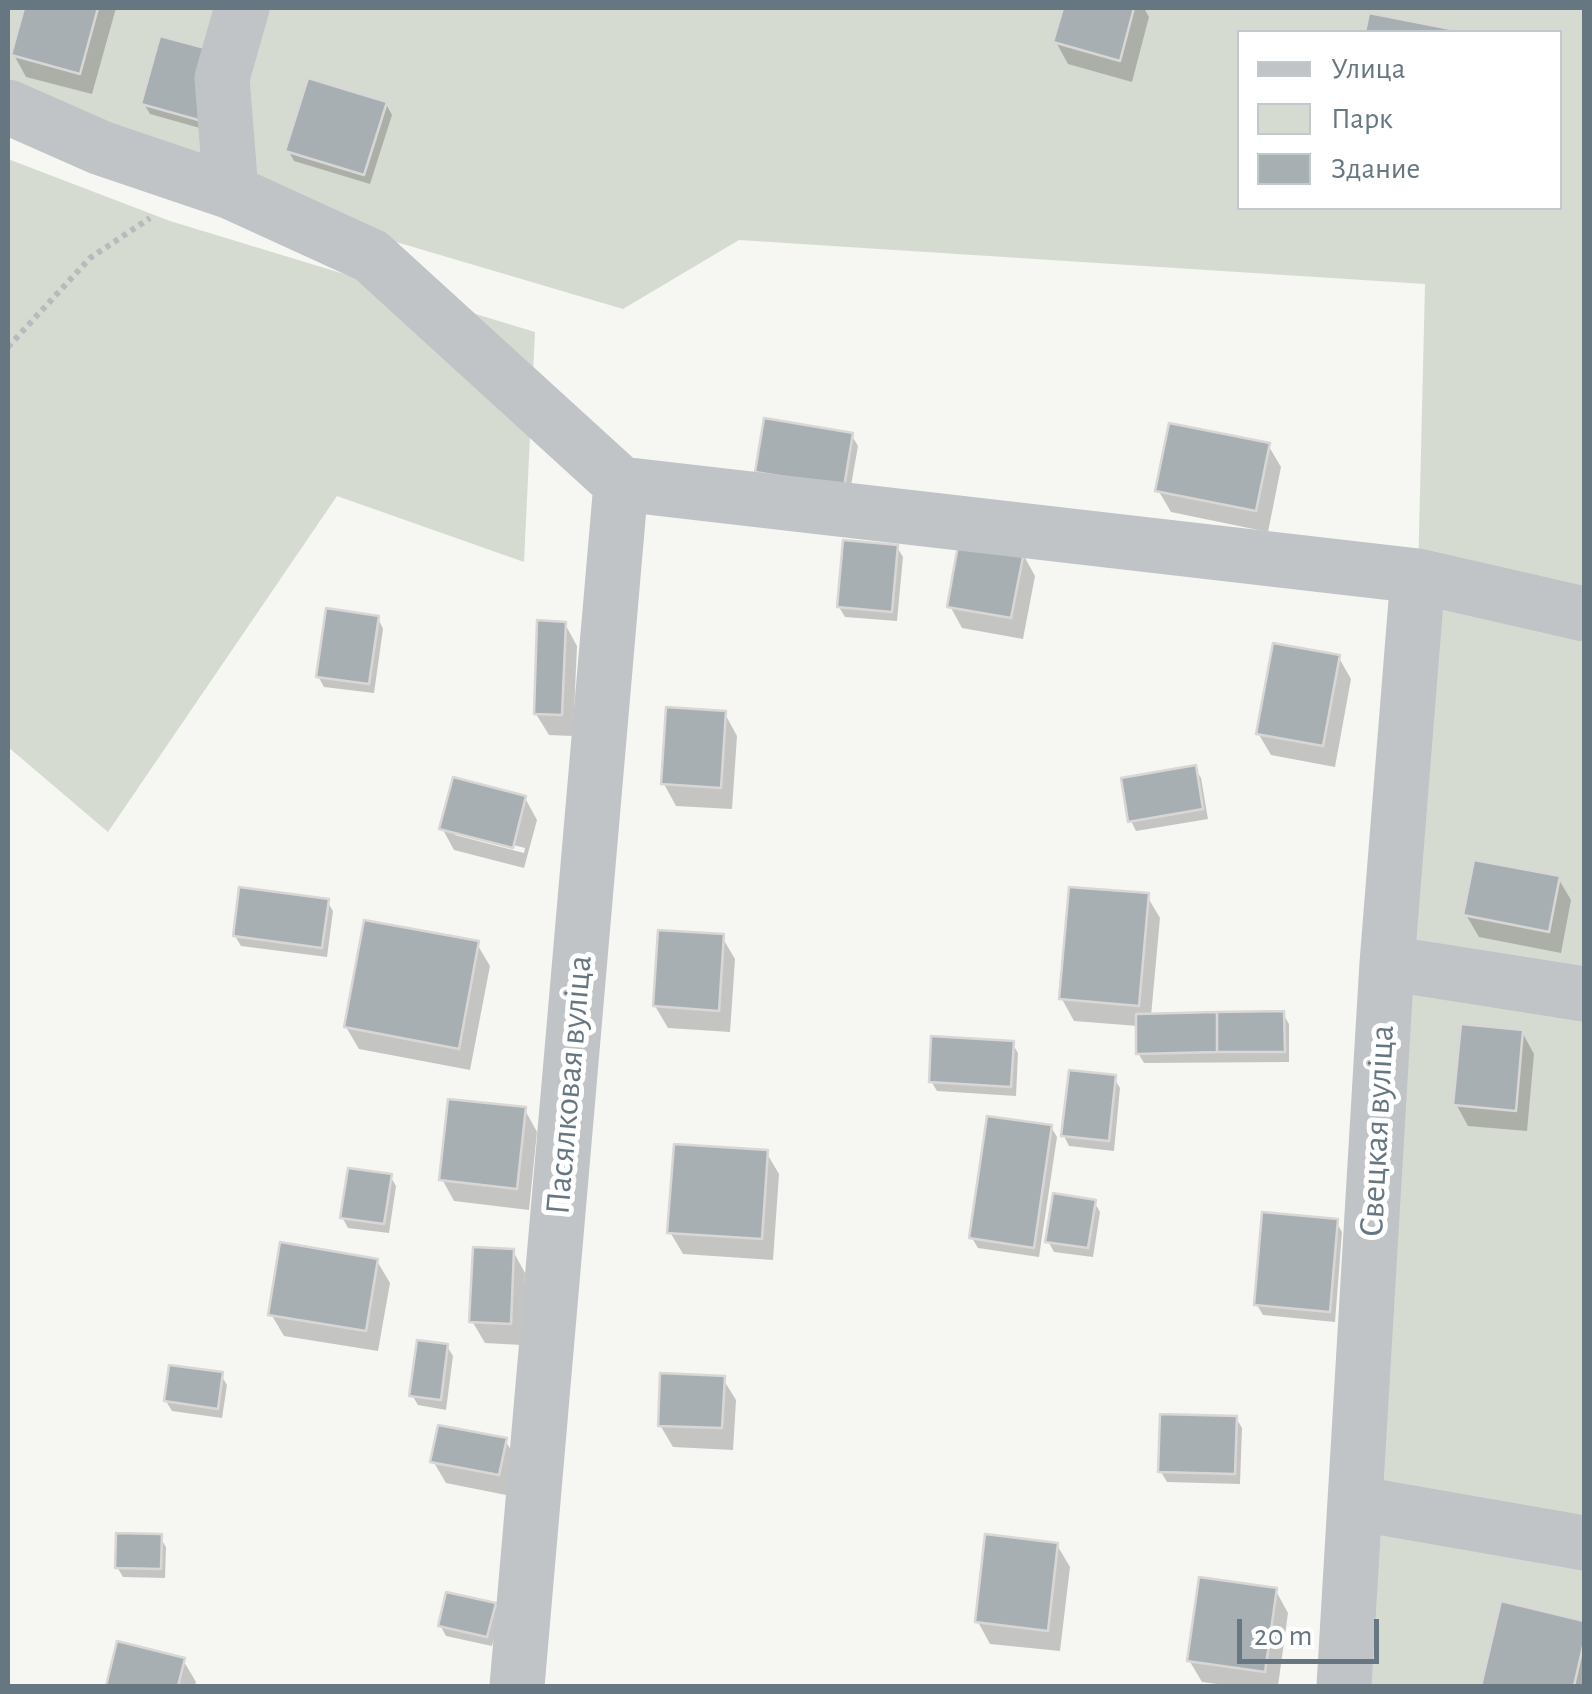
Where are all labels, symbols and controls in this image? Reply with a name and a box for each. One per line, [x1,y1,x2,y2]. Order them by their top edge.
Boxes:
legend [1237,30,1562,210]
text: Улица [1331,54,1406,84]
text: Парк [1331,104,1393,134]
text: Здание [1331,154,1420,184]
street label: Пасялковая вуліца [537,954,601,1216]
street label: Свецкая вуліца [1350,1024,1404,1238]
scale bar [1242,1599,1384,1661]
text: 20 m [1254,1621,1312,1651]

